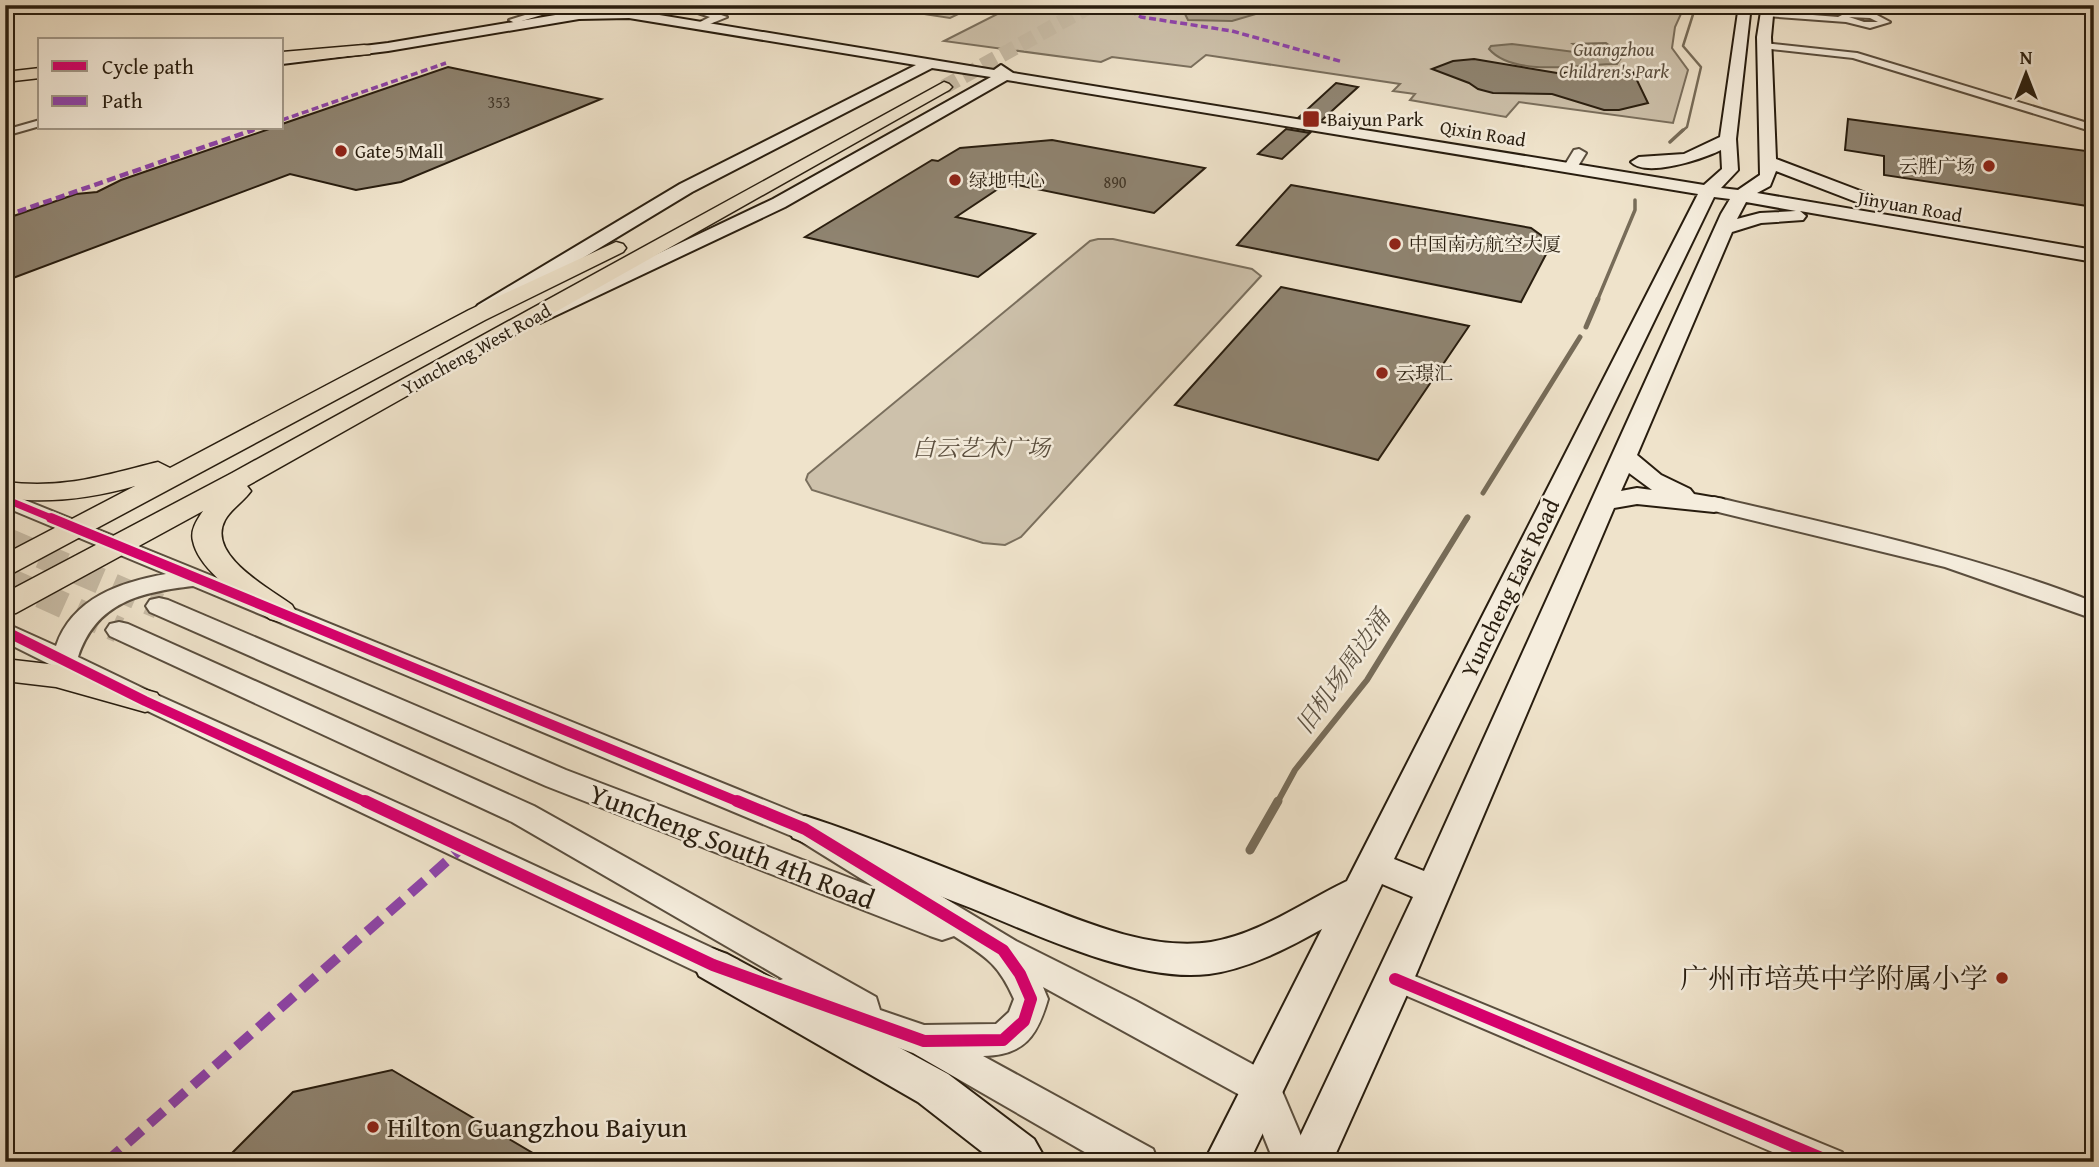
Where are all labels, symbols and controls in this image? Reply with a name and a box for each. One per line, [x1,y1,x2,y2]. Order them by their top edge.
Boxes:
park label: Guangzhou Children's Park [1559,35,1669,85]
legend [38,38,284,130]
north arrow [1990,38,2060,108]
text: N [2020,43,2033,71]
text: Cycle path [102,51,194,82]
text: Path [102,85,143,116]
house number: 353 [487,90,511,114]
place label: Baiyun Park [1327,105,1424,133]
marker: Baiyun Park [1301,109,1321,129]
street label: Qixin Road [1438,112,1529,154]
place label: Gate 5 Mall [355,137,444,165]
marker: Gate 5 Mall [333,143,349,159]
place label: 云胜广场 [1899,152,1975,180]
marker: 云胜广场 [1981,158,1997,174]
place label: 绿地中心 [969,166,1045,194]
house number: 890 [1103,170,1127,194]
marker: 绿地中心 [947,172,963,188]
street label: Jinyuan Road [1854,183,1965,229]
place label: 中国南方航空大厦 [1409,230,1561,258]
marker: 中国南方航空大厦 [1387,236,1403,252]
street label: Yuncheng West Road [396,296,557,402]
place label: 云璟汇 [1396,359,1453,387]
marker: 云璟汇 [1374,365,1390,381]
park label: 白云艺术广场 [912,431,1052,464]
street label: Yuncheng East Road [1452,492,1567,683]
water label: 旧机场周边涌 [1287,600,1400,741]
street label: Yuncheng South 4th Road [583,772,881,919]
place label: 广州市培英中学附属小学 [1680,957,1988,998]
marker: 广州市培英中学附属小学 [1994,970,2010,986]
place label: Hilton Guangzhou Baiyun [387,1106,688,1147]
marker: Hilton Guangzhou Baiyun [365,1119,381,1135]

